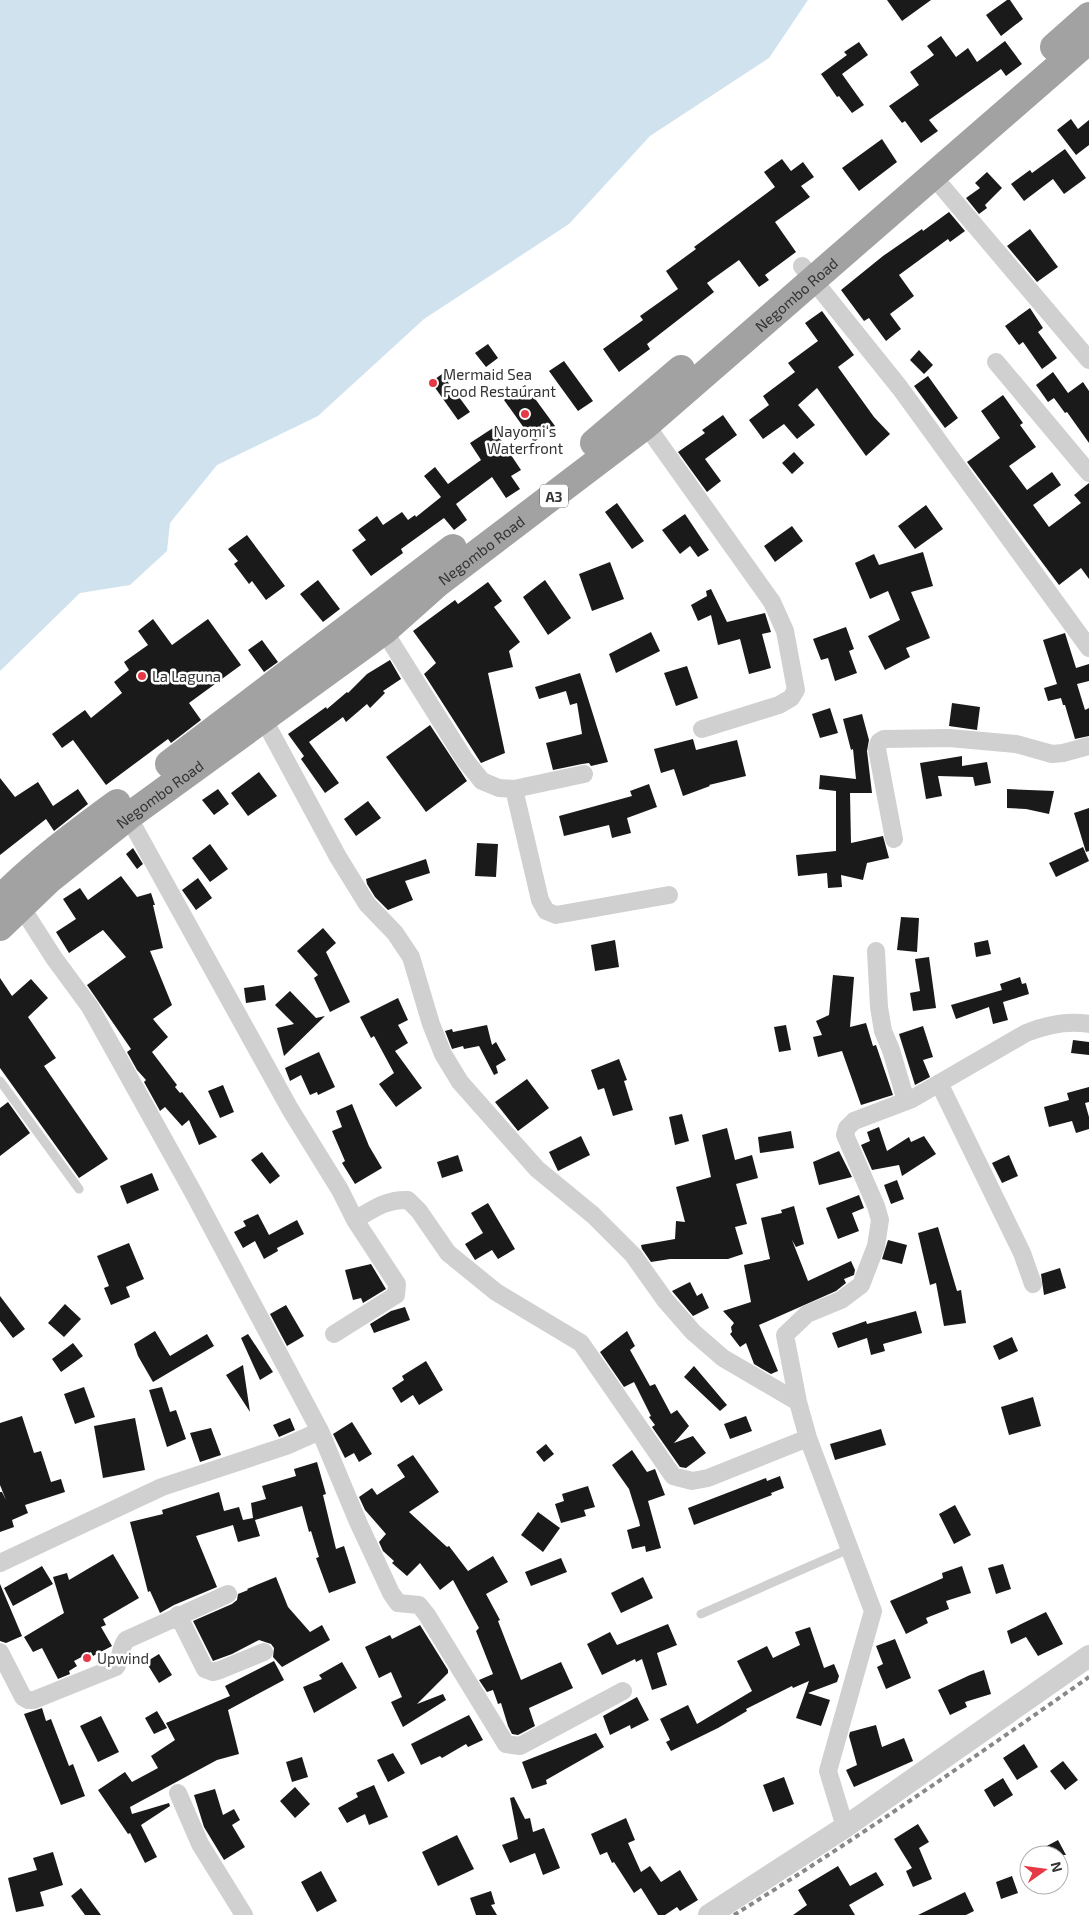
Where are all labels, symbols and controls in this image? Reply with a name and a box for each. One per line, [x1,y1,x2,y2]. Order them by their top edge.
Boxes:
street label: Negombo Road [751,254,841,335]
place label: Mermaid Sea Food Restaurant [443,365,556,400]
marker: Mermaid Sea Food Restaurant [427,377,439,389]
marker: Nayomi‘s Waterfront [519,408,531,420]
place label: Nayomi‘s Waterfront [487,422,564,457]
road number: A3 [540,484,568,508]
street label: Negombo Road [435,512,528,589]
place label: La Laguna [152,667,221,685]
marker: La Laguna [136,670,148,682]
street label: Negombo Road [112,756,207,832]
place label: Upwind [97,1649,149,1667]
marker: Upwind [81,1652,93,1664]
north arrow [1019,1845,1069,1895]
text: N [1048,1860,1067,1874]

